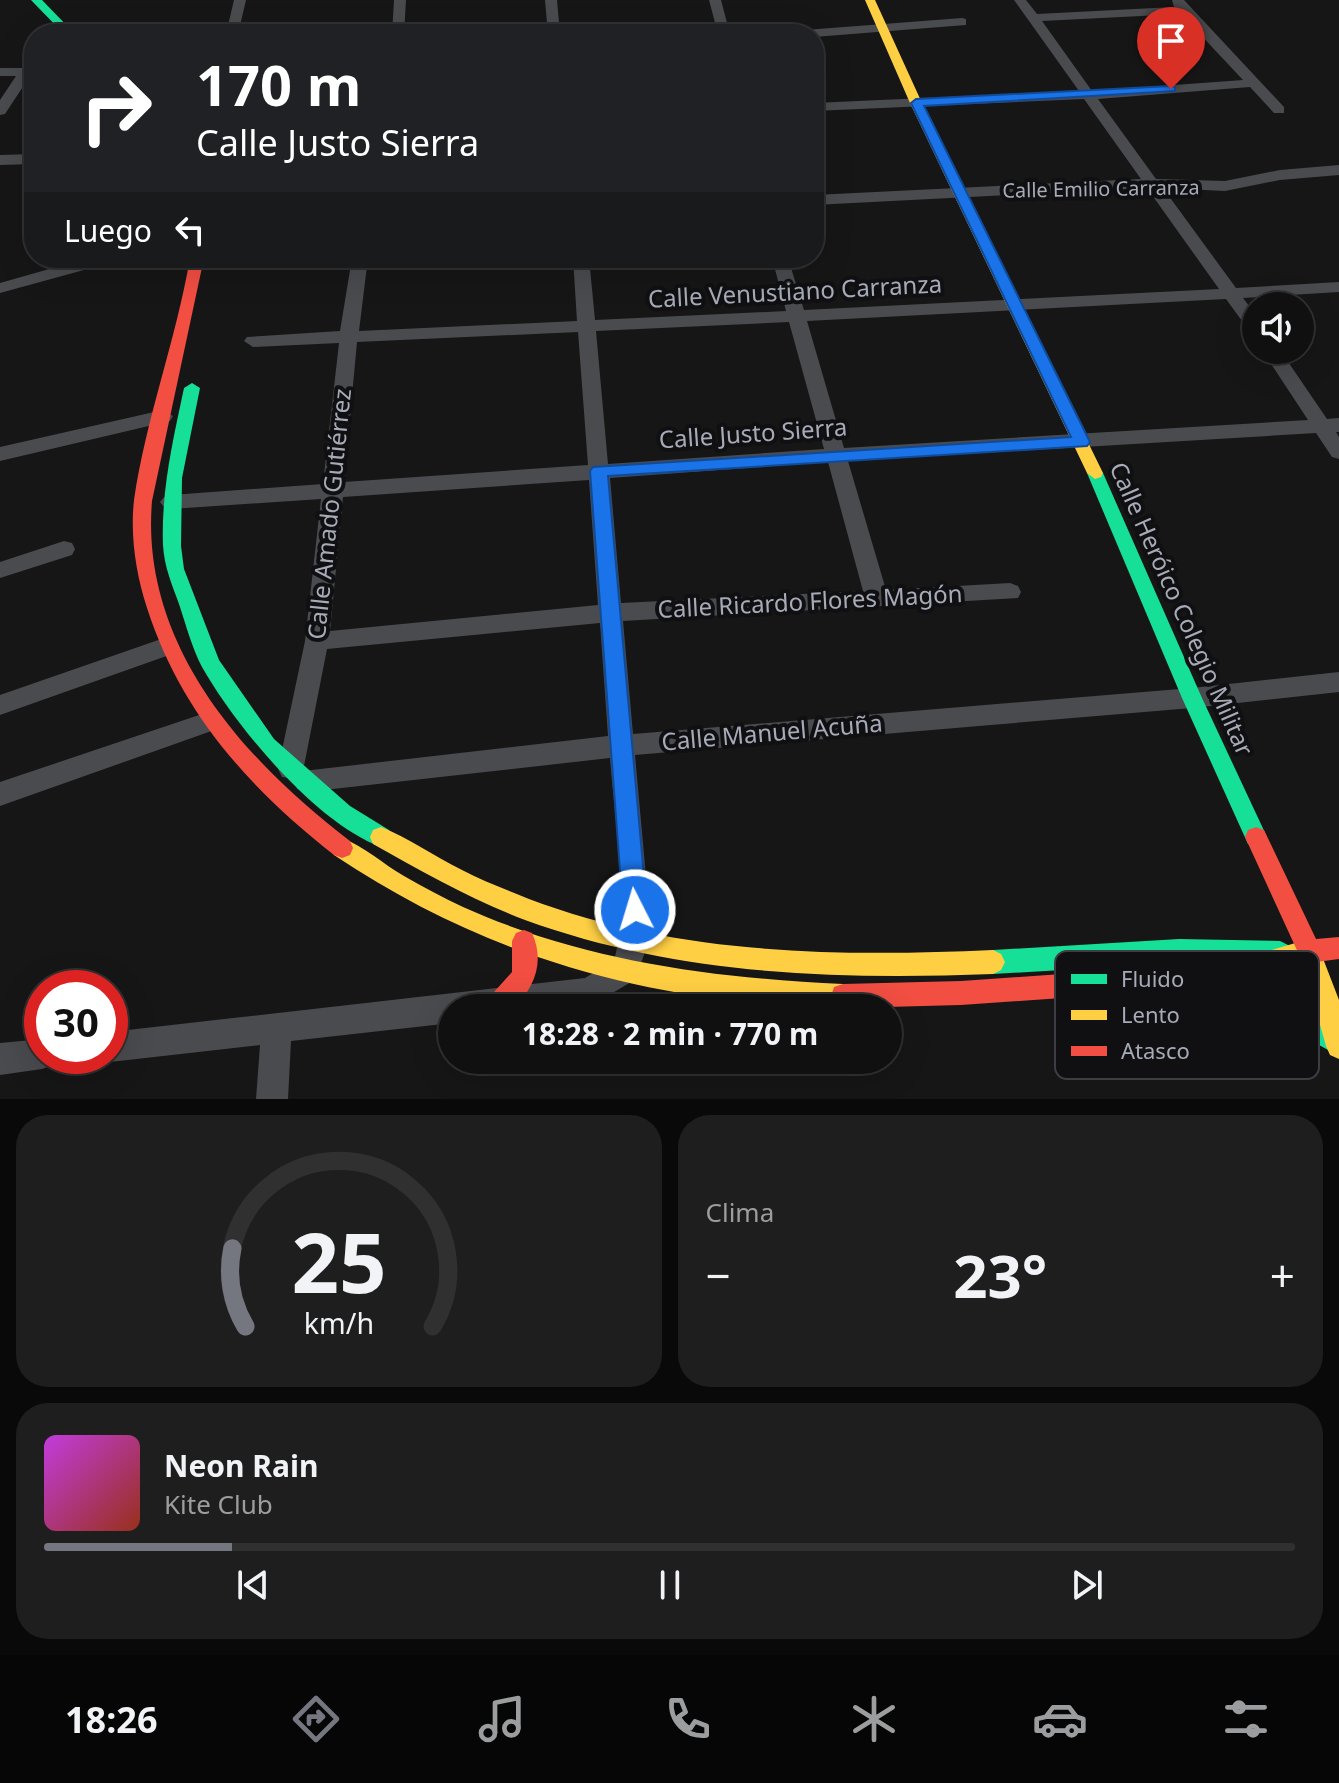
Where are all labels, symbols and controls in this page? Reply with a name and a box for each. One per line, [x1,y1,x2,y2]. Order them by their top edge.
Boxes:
pin [1137,7,1205,89]
icon: arrive [1149,19,1193,63]
text: 170 m [196,46,361,122]
icon: right [64,56,168,160]
text: Calle Justo Sierra [196,118,479,167]
street label: Calle Emilio Carranza [1002,173,1200,204]
icon: left [168,208,212,252]
text: Luego [64,210,152,251]
street label: Calle Venustiano Carranza [647,266,943,315]
map controls [1242,292,1314,364]
button: sound [1242,292,1314,364]
street label: Calle Amado Gutiérrez [299,387,358,641]
street label: Calle Justo Sierra [658,409,848,456]
street label: Calle Heróico Colegio Militar [1103,456,1262,760]
street label: Calle Ricardo Flores Magón [657,576,963,625]
street label: Calle Manuel Acuña [660,705,884,758]
position arrow [593,868,677,952]
legend [1055,951,1319,1079]
text: Fluido [1121,963,1184,993]
speed limit sign: 30 [24,970,128,1074]
text: Lento [1121,999,1180,1029]
text: 18:28 · 2 min · 770 m [522,1013,818,1054]
text: Atasco [1121,1035,1190,1065]
text: Clima [706,1194,774,1230]
text: 25 [291,1204,386,1317]
text: 23° [953,1234,1047,1316]
text: − [706,1245,731,1305]
text: + [1270,1245,1295,1305]
text: km/h [304,1303,374,1342]
text: Neon Rain [164,1445,318,1486]
text: Kite Club [164,1486,273,1522]
icon: previous [231,1563,275,1607]
icon: pause [648,1563,692,1607]
icon: next [1065,1563,1109,1607]
icon: directions [288,1691,344,1747]
icon: music [474,1691,530,1747]
icon: phone [660,1691,716,1747]
icon: climate [846,1691,902,1747]
icon: car [1032,1691,1088,1747]
icon: filters [1218,1691,1274,1747]
text: 18:26 [65,1695,158,1744]

